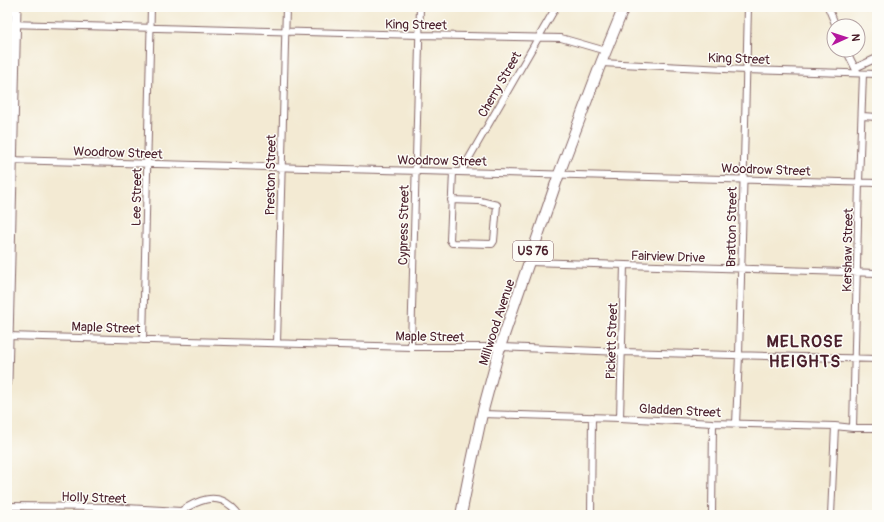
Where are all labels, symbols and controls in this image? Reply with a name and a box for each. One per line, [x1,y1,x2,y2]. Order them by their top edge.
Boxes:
street label: King Street [385,16,448,34]
north arrow [826,18,866,58]
text: N [849,33,862,42]
street label: Cherry Street [475,48,526,120]
street label: King Street [708,50,771,68]
street label: Preston Street [262,134,280,216]
street label: Woodrow Street [73,143,164,163]
street label: Woodrow Street [397,152,488,170]
street label: Woodrow Street [721,160,812,180]
street label: Lee Street [128,167,146,226]
street label: Cypress Street [395,184,413,265]
street label: Bratton Street [723,186,741,267]
street label: Kershaw Street [839,207,857,292]
road number: US 76 [513,241,553,261]
street label: Fairview Drive [631,248,706,266]
street label: Millwood Avenue [475,277,519,367]
street label: Pickett Street [603,302,621,380]
street label: Maple Street [71,319,142,337]
street label: Maple Street [395,328,465,346]
district label: MELROSE HEIGHTS [766,331,844,372]
street label: Gladden Street [639,401,722,421]
street label: Holly Street [61,489,127,507]

